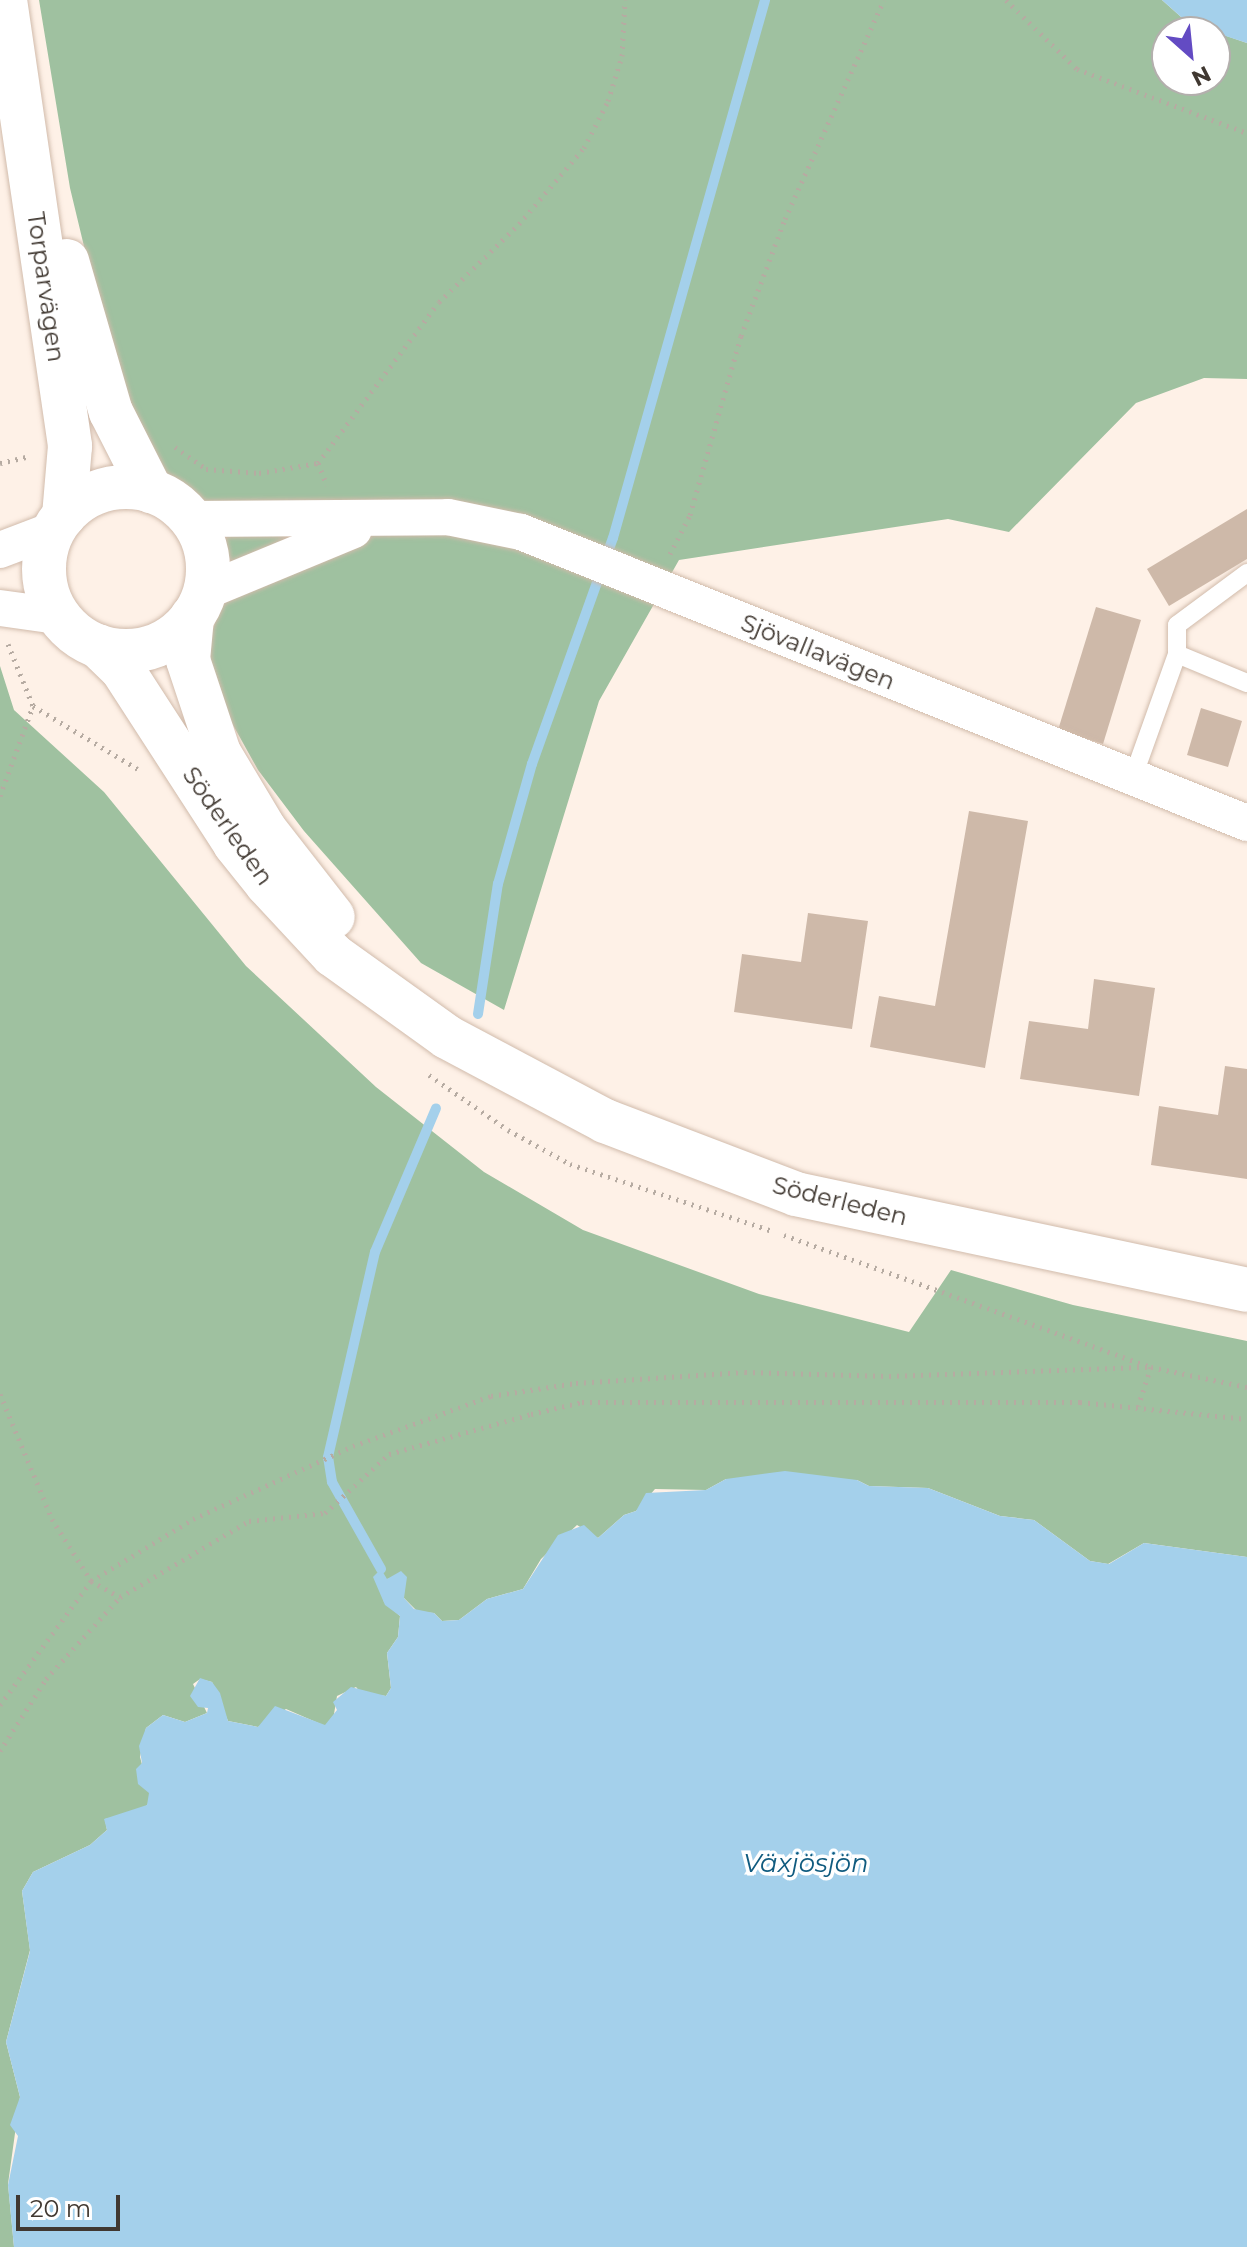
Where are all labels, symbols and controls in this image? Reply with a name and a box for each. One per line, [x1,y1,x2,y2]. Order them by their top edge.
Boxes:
north arrow [1151,16,1231,96]
text: N [1187,60,1215,92]
street label: Torparvägen [21,210,71,364]
street label: Sjövallavägen [737,608,899,696]
street label: Söderleden [177,761,279,891]
street label: Söderleden [770,1170,910,1232]
water label: Växjösjön [743,1848,869,1880]
scale bar [20,2179,124,2229]
text: 20 m [30,2194,91,2223]

